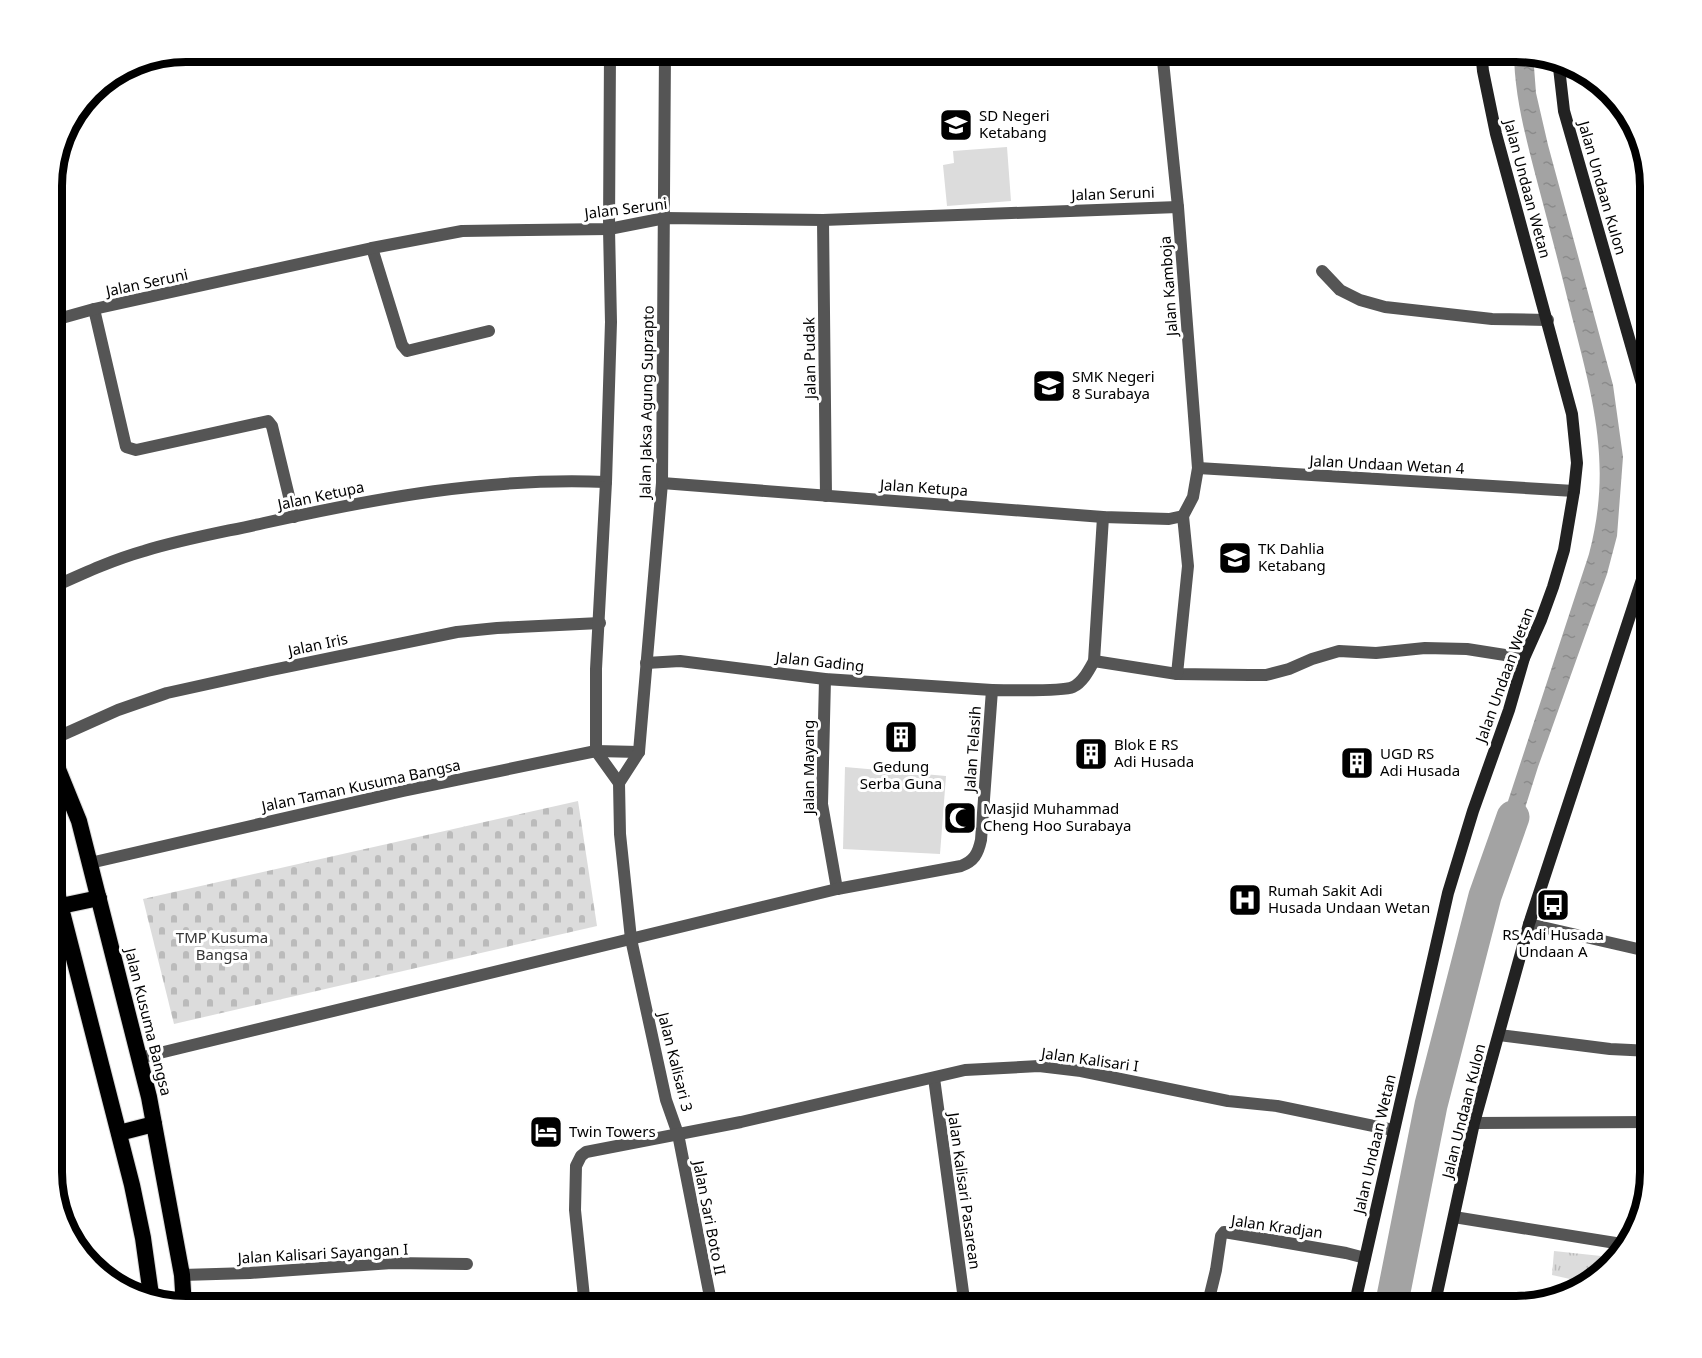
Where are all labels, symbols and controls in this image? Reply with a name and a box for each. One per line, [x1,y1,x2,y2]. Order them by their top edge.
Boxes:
place label: SD Negeri Ketabang [979,105,1050,142]
school or university icon: SD Negeri Ketabang [938,107,974,143]
street label: Jalan Undaan Wetan [1499,115,1556,260]
street label: Jalan Undaan Kulon [1574,117,1632,257]
street label: Jalan Seruni [1069,182,1155,205]
street label: Jalan Seruni [581,193,668,223]
street label: Jalan Kamboja [1155,235,1182,339]
street label: Jalan Seruni [102,264,190,301]
street label: Jalan Jaksa Agung Suprapto [634,305,658,501]
street label: Jalan Pudak [798,317,820,401]
place label: SMK Negeri 8 Surabaya [1072,366,1155,403]
school or university icon: SMK Negeri 8 Surabaya [1031,368,1067,404]
street label: Jalan Undaan Wetan 4 [1307,450,1465,478]
street label: Jalan Ketupa [877,474,969,500]
street label: Jalan Ketupa [274,476,366,514]
place label: TK Dahlia Ketabang [1258,538,1326,575]
school or university icon: TK Dahlia Ketabang [1217,540,1253,576]
street label: Jalan Undaan Wetan [1470,604,1538,747]
street label: Jalan Iris [284,628,349,660]
street label: Jalan Gading [773,646,865,676]
street label: Jalan Telasih [959,705,985,795]
building icon: Gedung Serba Guna [883,719,919,755]
street label: Jalan Mayang [798,720,818,816]
place label: Blok E RS Adi Husada [1114,734,1194,771]
building icon: Blok E RS Adi Husada [1073,736,1109,772]
place label: UGD RS Adi Husada [1380,743,1460,780]
building icon: UGD RS Adi Husada [1339,745,1375,781]
street label: Jalan Taman Kusuma Bangsa [258,754,462,816]
place label: Gedung Serba Guna [860,756,942,793]
place label: Masjid Muhammad Cheng Hoo Surabaya [983,798,1131,835]
mosque icon: Masjid Muhammad Cheng Hoo Surabaya [942,800,978,836]
place label: Rumah Sakit Adi Husada Undaan Wetan [1268,880,1430,917]
hospital icon: Rumah Sakit Adi Husada Undaan Wetan [1227,882,1263,918]
bus stop icon: RS Adi Husada Undaan A [1535,887,1571,923]
place label: RS Adi Husada Undaan A [1502,924,1604,961]
park label: TMP Kusuma Bangsa [176,927,268,964]
street label: Jalan Kusuma Bangsa [120,944,177,1098]
street label: Jalan Kalisari 3 [653,1008,698,1113]
street label: Jalan Undaan Kulon [1436,1041,1489,1182]
street label: Jalan Kalisari I [1038,1042,1140,1076]
street label: Jalan Undaan Wetan [1348,1072,1400,1217]
street label: Jalan Kalisari Pasarean [944,1109,986,1271]
hotel icon: Twin Towers [528,1114,564,1150]
place label: Twin Towers [569,1121,656,1141]
street label: Jalan Sari Boto II [689,1157,731,1277]
street label: Jalan Kradjan [1228,1209,1324,1242]
street label: Jalan Kalisari Sayangan I [235,1239,409,1268]

